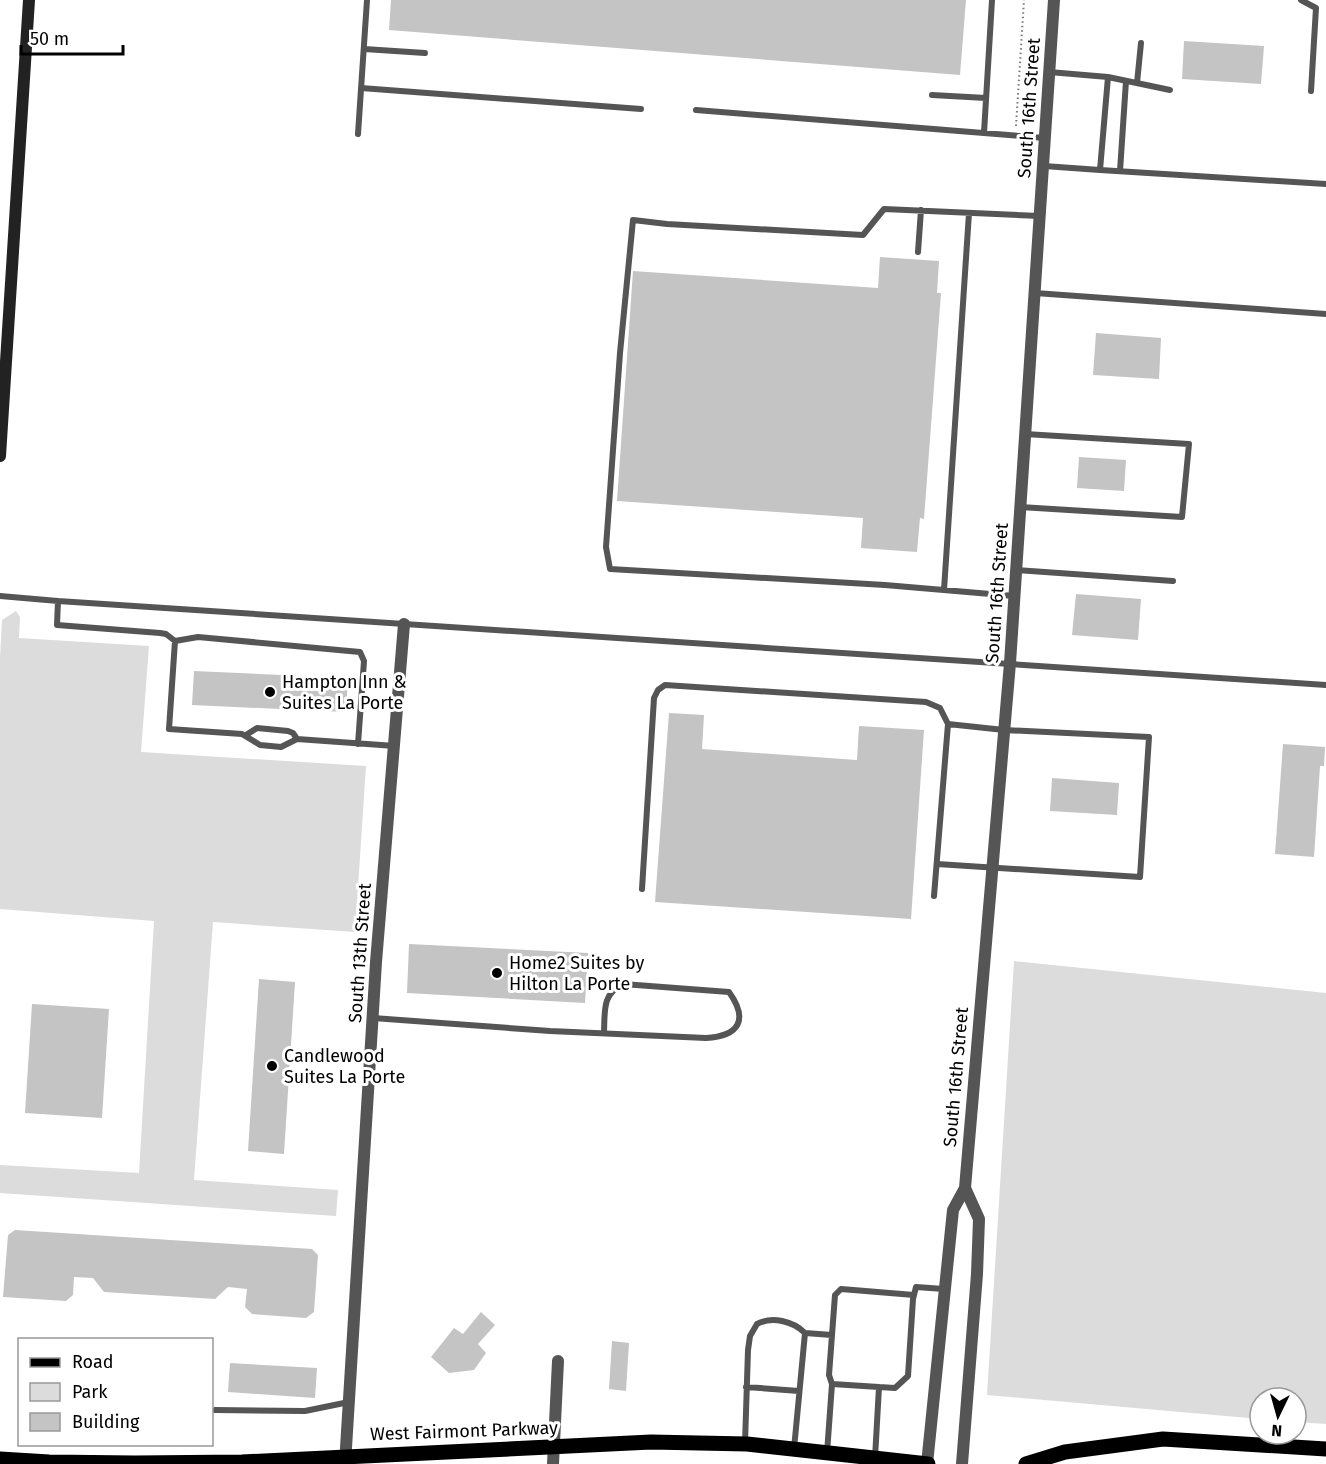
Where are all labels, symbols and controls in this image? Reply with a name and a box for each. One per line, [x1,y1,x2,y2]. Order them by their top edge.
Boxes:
scale bar [21,18,123,56]
text: 50 m [30,28,69,50]
street label: South 16th Street [1013,37,1045,179]
street label: South 16th Street [981,522,1013,664]
place label: Hampton Inn & Suites La Porte [282,671,407,714]
marker: Hampton Inn & Suites La Porte [263,685,277,699]
street label: South 13th Street [344,882,376,1024]
place label: Home2 Suites by Hilton La Porte [509,952,645,995]
marker: Home2 Suites by Hilton La Porte [490,966,504,980]
street label: South 16th Street [939,1005,973,1148]
place label: Candlewood Suites La Porte [284,1045,405,1088]
marker: Candlewood Suites La Porte [265,1059,279,1073]
legend [18,1338,213,1446]
text: Road [72,1351,114,1373]
text: Park [72,1381,108,1403]
north arrow [1248,1386,1308,1446]
text: Building [72,1411,140,1433]
street label: West Fairmont Parkway [370,1417,558,1445]
text: N [1271,1421,1283,1440]

